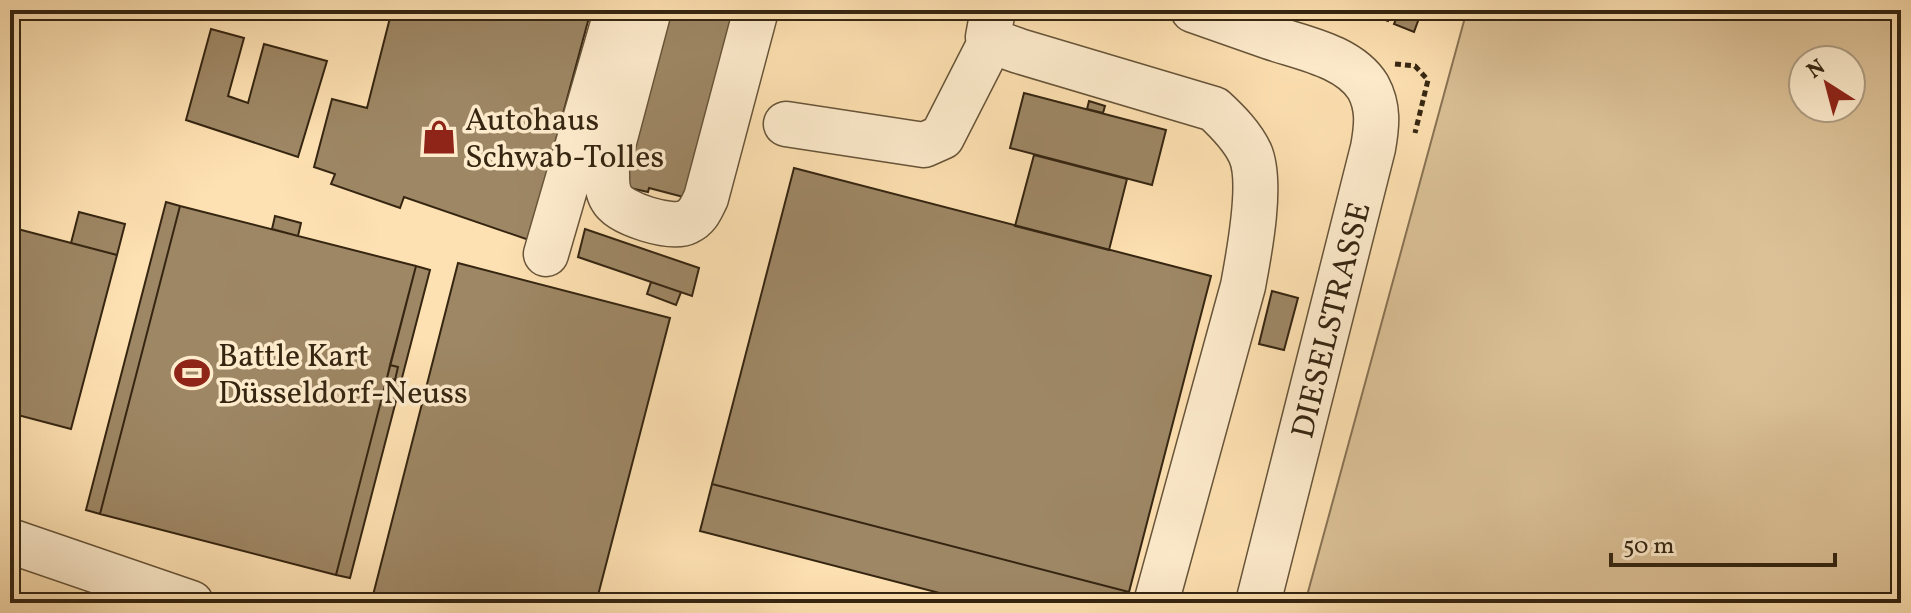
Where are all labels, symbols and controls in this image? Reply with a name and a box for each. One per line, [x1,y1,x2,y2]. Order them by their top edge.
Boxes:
north arrow [1787,44,1867,124]
text: N [1801,53,1832,87]
place label: Autohaus Schwab-Tolles [465,100,664,181]
shop icon: Autohaus Schwab-Tolles [420,118,458,156]
street label: DIESELSTRASSE [1282,198,1384,443]
place label: Battle Kart Düsseldorf-Neuss [218,336,468,417]
sports icon: Battle Kart Düsseldorf-Neuss [173,354,211,392]
scale bar [1611,517,1835,567]
text: 50 m [1623,530,1675,564]

